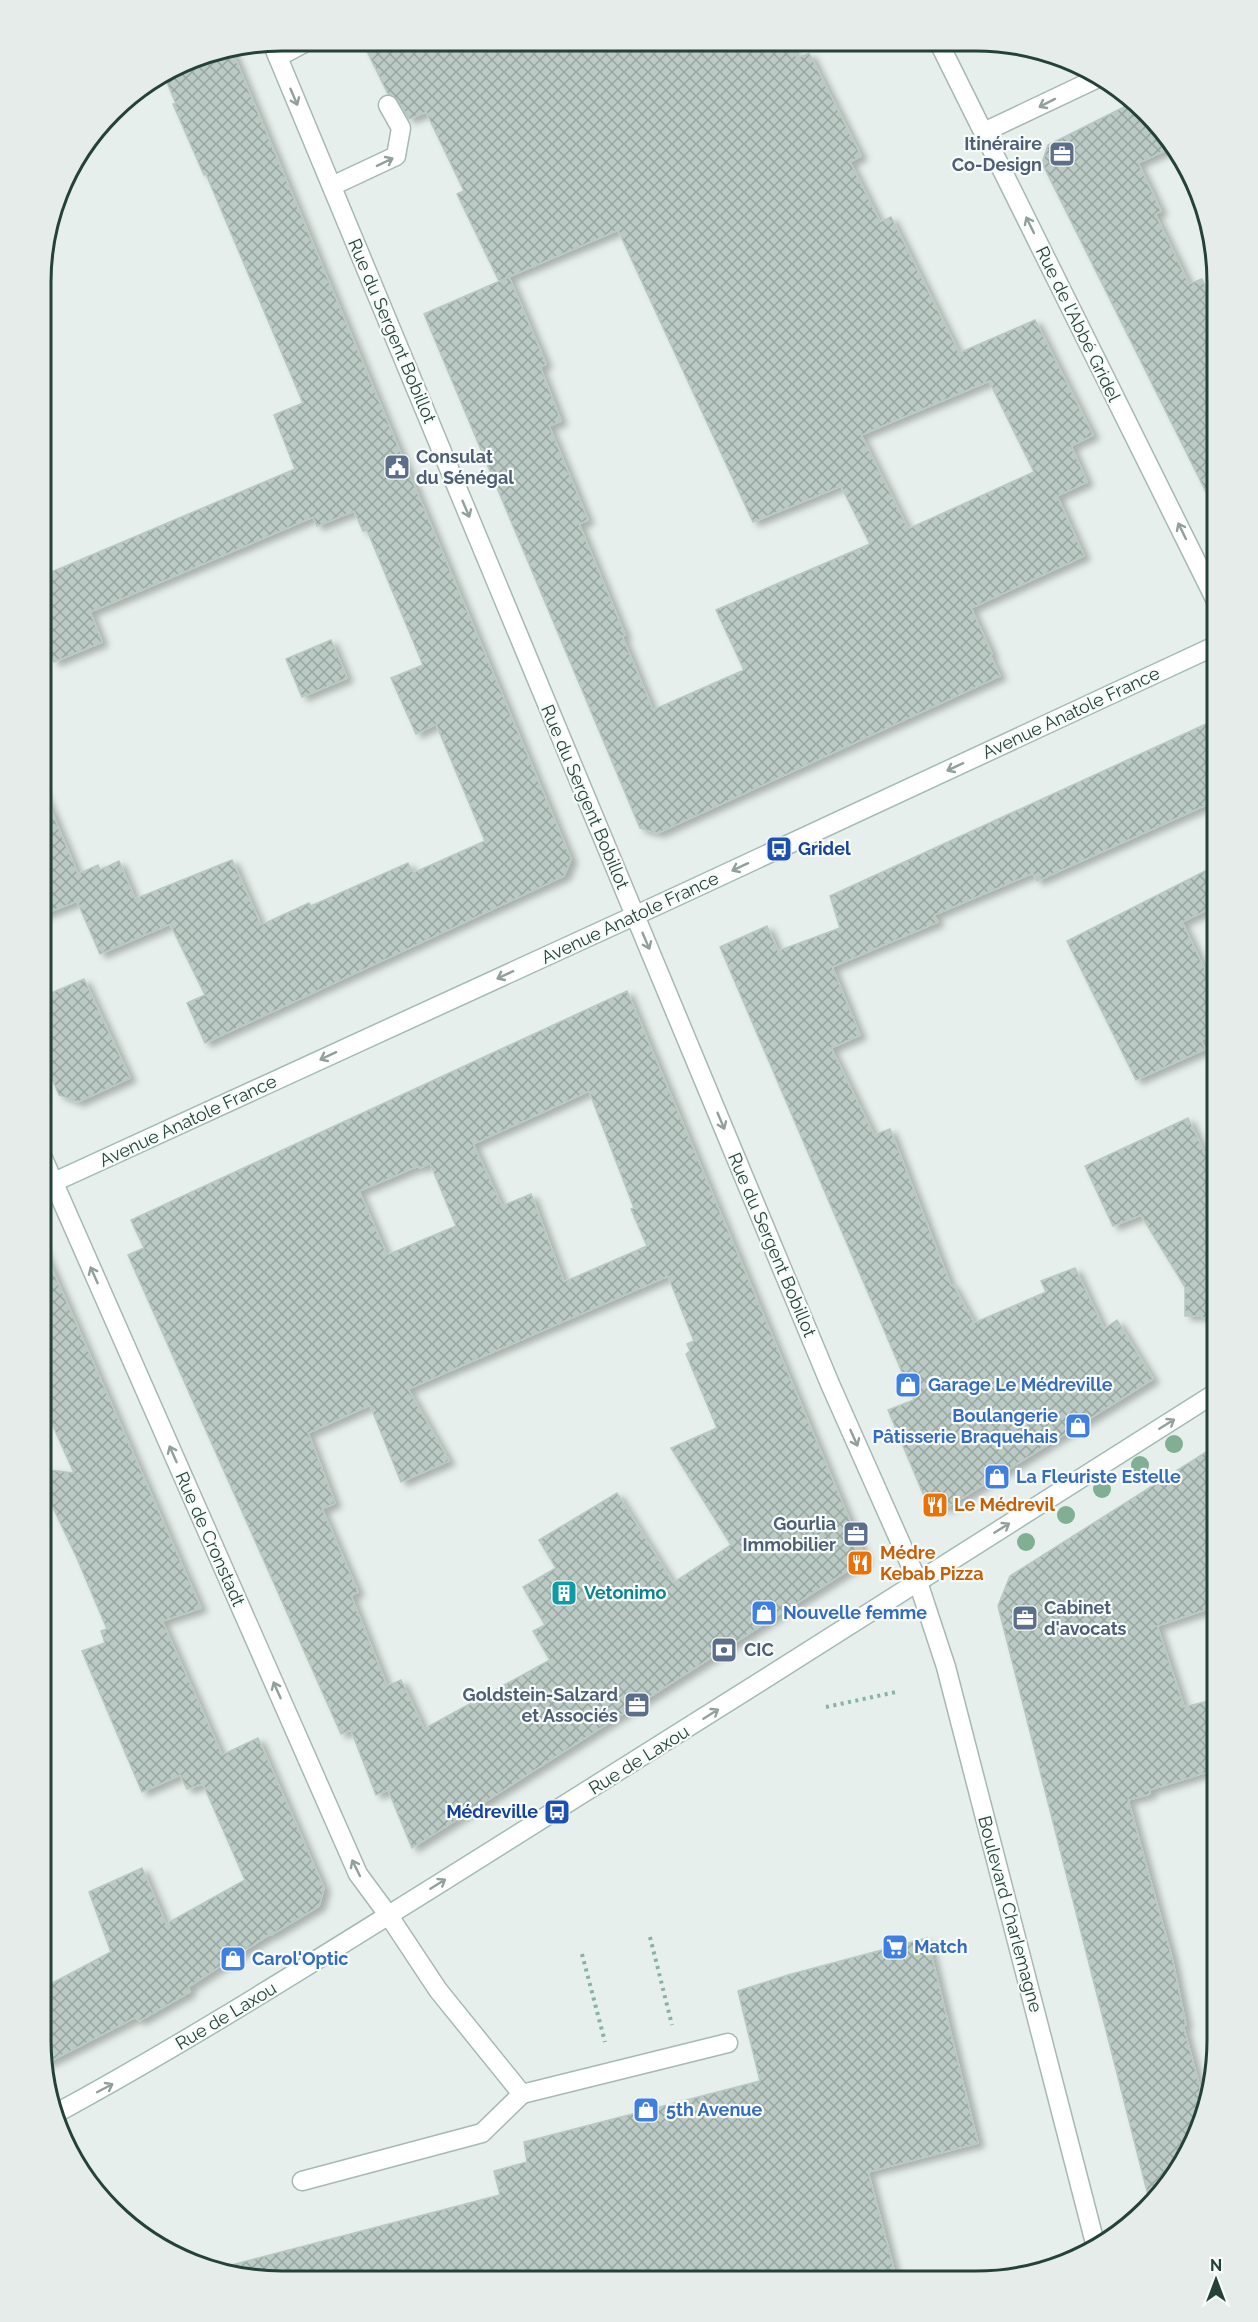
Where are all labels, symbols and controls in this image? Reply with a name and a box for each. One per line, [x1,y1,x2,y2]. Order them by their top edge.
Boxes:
one-way arrow [289,87,300,105]
one-way arrow [1039,98,1057,109]
place label: Itinéraire Co-Design [952,133,1042,175]
office icon: Itinéraire Co-Design [1047,139,1077,169]
one-way arrow [375,155,393,167]
one-way arrow [1023,217,1035,235]
street label: Rue du Sergent Bobillot [344,235,441,426]
street label: Rue de l'Abbé Gridel [1032,243,1125,405]
place label: Consulat du Sénégal [416,446,514,488]
public building icon: Consulat du Sénégal [382,452,412,482]
one-way arrow [461,500,472,518]
one-way arrow [1176,523,1187,541]
street label: Avenue Anatole France [979,662,1163,763]
street label: Rue du Sergent Bobillot [537,701,634,892]
one-way arrow [947,762,965,774]
bus stop icon: Gridel [764,834,794,864]
place label: Gridel [798,838,851,859]
one-way arrow [732,862,750,873]
street label: Avenue Anatole France [538,867,722,968]
one-way arrow [641,932,652,950]
one-way arrow [497,970,515,981]
one-way arrow [319,1052,337,1063]
street label: Avenue Anatole France [96,1070,280,1171]
one-way arrow [716,1112,727,1130]
street label: Rue du Sergent Bobillot [724,1149,821,1340]
one-way arrow [88,1266,99,1285]
shop icon: Garage Le Médreville [893,1370,923,1400]
place label: Garage Le Médreville [928,1374,1113,1395]
place label: Boulangerie Pâtisserie Braquehais [872,1405,1058,1447]
shop icon: Boulangerie Pâtisserie Braquehais [1063,1411,1093,1441]
one-way arrow [1158,1417,1175,1429]
one-way arrow [849,1428,860,1447]
one-way arrow [166,1445,178,1463]
shop icon: La Fleuriste Estelle [982,1462,1012,1492]
place label: La Fleuriste Estelle [1016,1466,1181,1487]
street label: Rue de Cronstadt [171,1468,250,1609]
restaurant icon: Le Médrevil [920,1490,950,1520]
place label: Le Médrevil [954,1494,1055,1515]
place label: Gourlia Immobilier [742,1513,836,1555]
office icon: Gourlia Immobilier [841,1519,871,1549]
one-way arrow [993,1522,1010,1534]
place label: Médre Kebab Pizza [880,1542,984,1584]
restaurant icon: Médre Kebab Pizza [845,1548,875,1578]
building icon: Vetonimo [549,1578,579,1608]
place label: Vetonimo [584,1582,667,1603]
place label: Cabinet d'avocats [1044,1597,1127,1639]
shop icon: Nouvelle femme [749,1598,779,1628]
place label: Nouvelle femme [783,1602,927,1623]
office icon: Cabinet d'avocats [1010,1603,1040,1633]
bank icon: CIC [709,1635,739,1665]
place label: CIC [744,1639,774,1660]
one-way arrow [270,1681,282,1699]
place label: Goldstein-Salzard et Associés [463,1684,618,1726]
office icon: Goldstein-Salzard et Associés [622,1690,652,1720]
one-way arrow [702,1708,719,1721]
street label: Rue de Laxou [585,1720,693,1799]
bus stop icon: Médreville [542,1797,572,1827]
place label: Médreville [446,1801,538,1822]
street label: Boulevard Charlemagne [974,1813,1047,2015]
one-way arrow [349,1859,361,1877]
one-way arrow [429,1878,446,1890]
supermarket icon: Match [880,1932,910,1962]
place label: Match [914,1936,968,1957]
shop icon: Carol'Optic [218,1944,248,1974]
place label: Carol'Optic [252,1948,348,1969]
street label: Rue de Laxou [171,1977,280,2054]
one-way arrow [95,2082,113,2093]
shop icon: 5th Avenue [631,2095,661,2125]
place label: 5th Avenue [666,2099,762,2120]
north arrow [1186,2250,1246,2310]
text: N [1210,2256,1222,2275]

